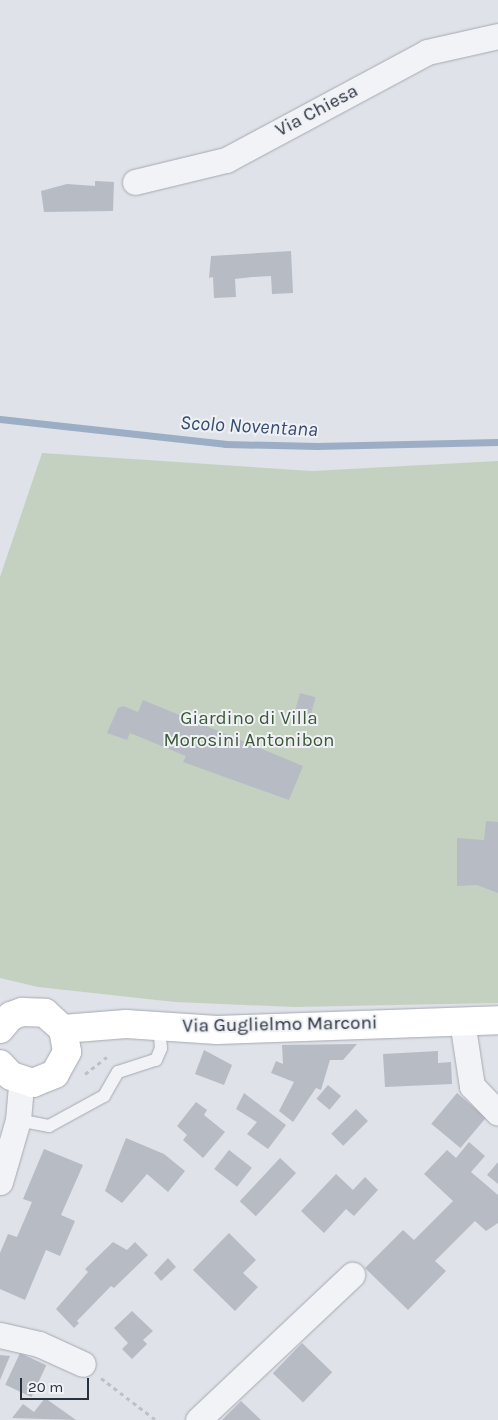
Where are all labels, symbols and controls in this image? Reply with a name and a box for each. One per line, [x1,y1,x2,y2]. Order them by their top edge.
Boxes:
street label: Via Chiesa [272,80,362,142]
water label: Scolo Noventana [179,410,319,442]
park label: Giardino di Villa Morosini Antonibon [163,708,335,752]
street label: Via Guglielmo Marconi [182,1012,378,1038]
scale bar [22,1368,91,1400]
text: 20 m [28,1378,63,1396]

